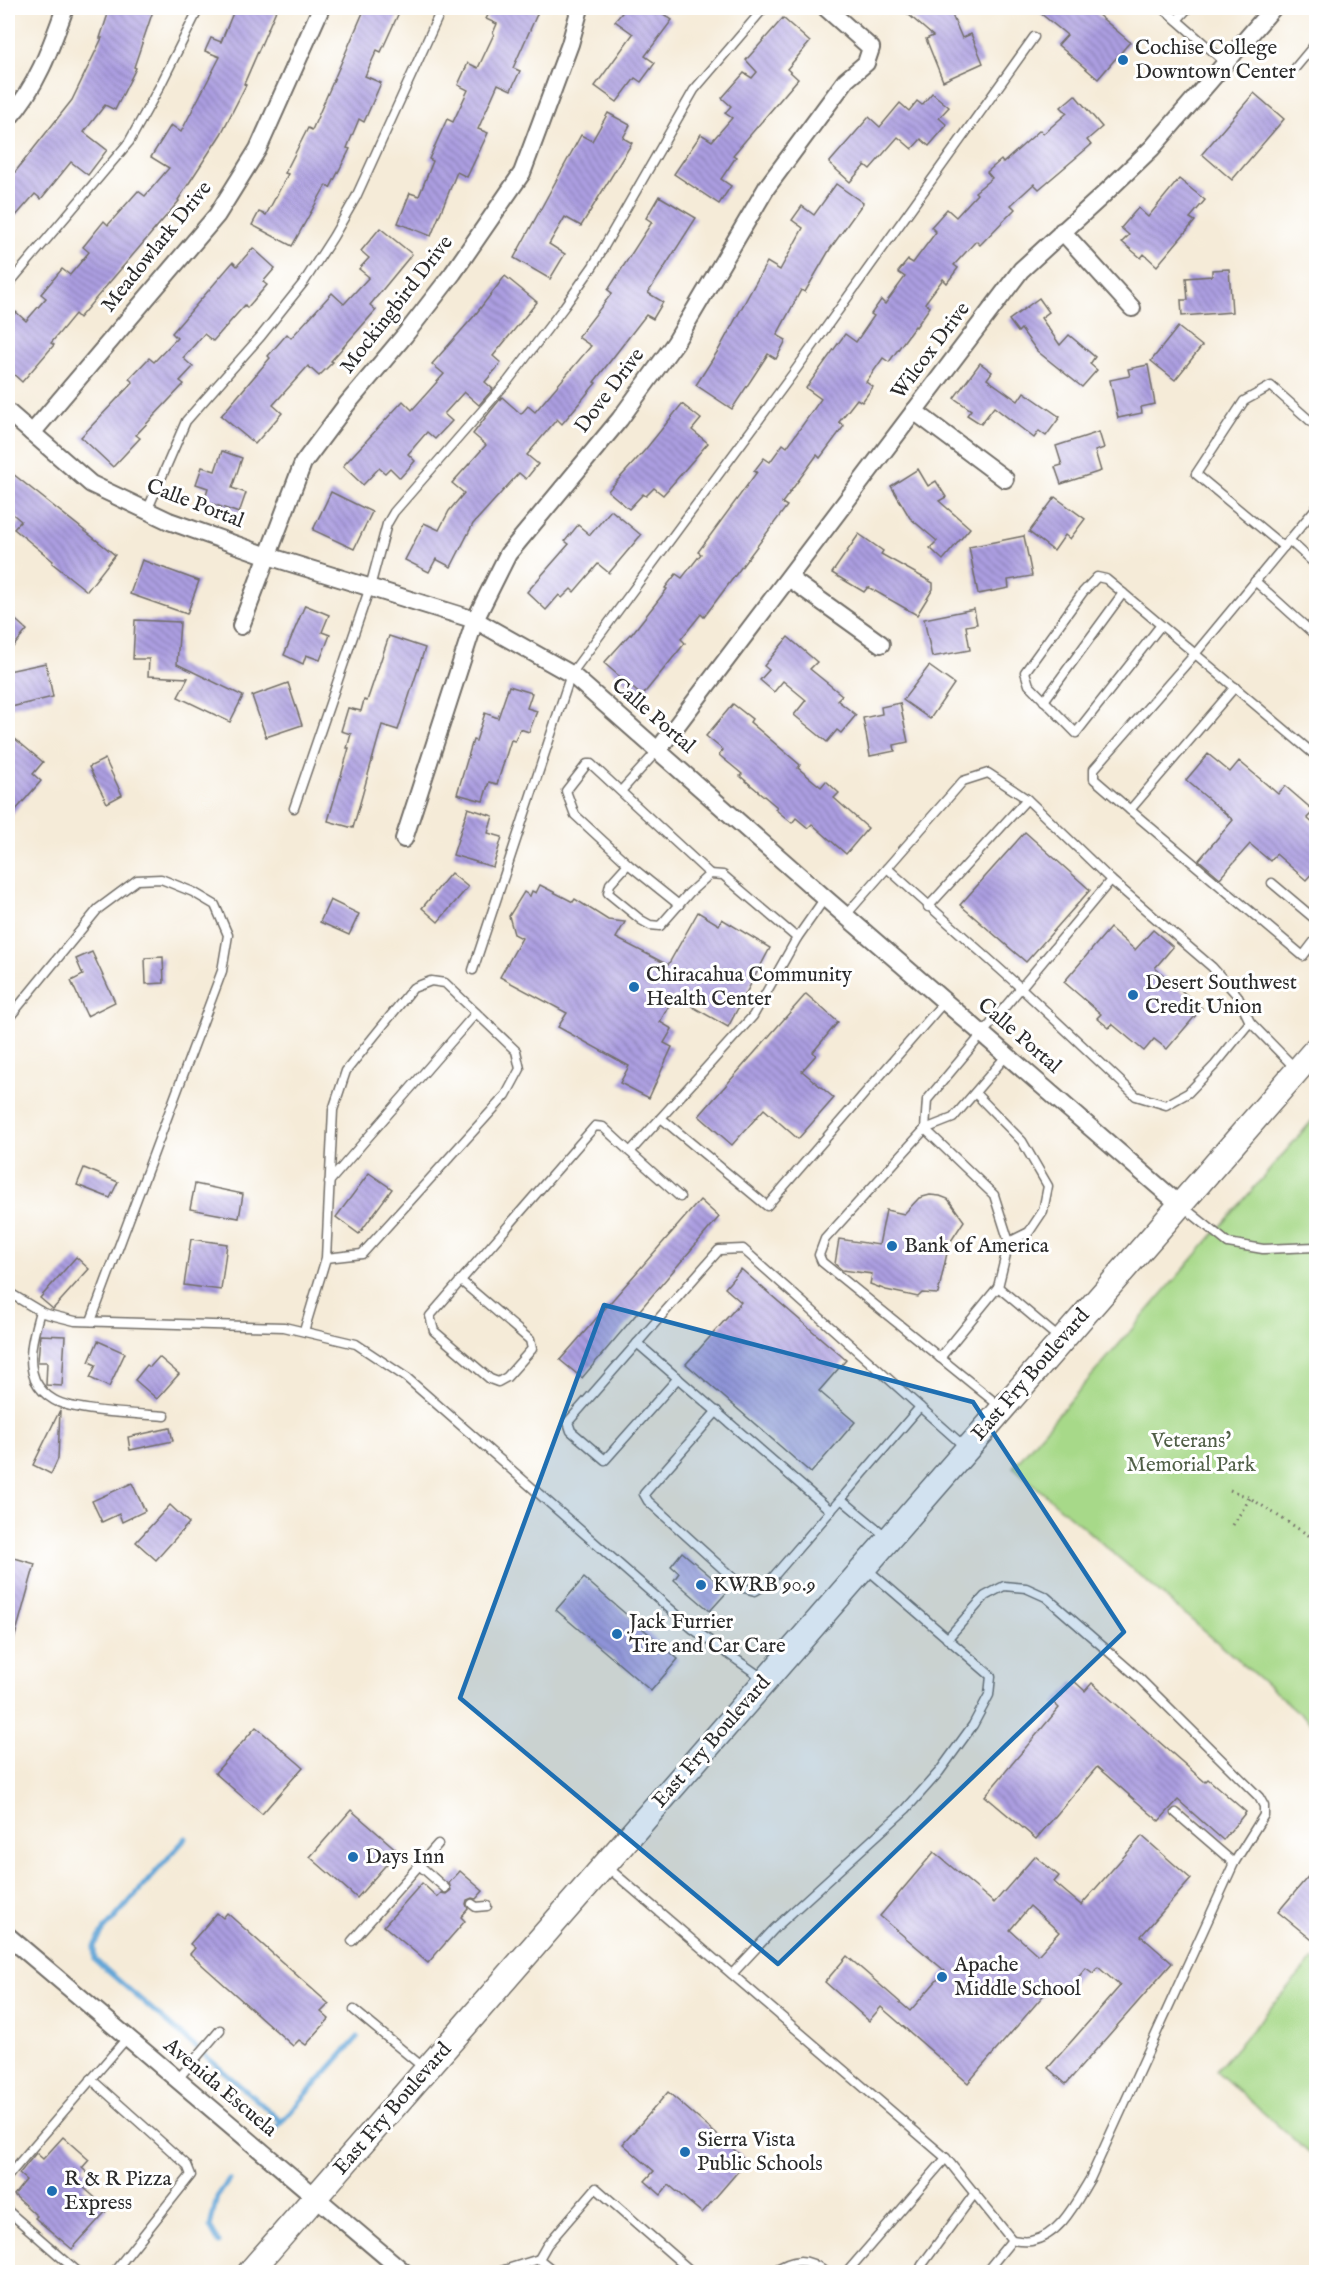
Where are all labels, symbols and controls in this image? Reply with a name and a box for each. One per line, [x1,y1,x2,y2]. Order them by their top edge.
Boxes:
place label: Cochise College Downtown Center [1135,35,1296,86]
marker: Cochise College Downtown Center [1116,53,1130,67]
street label: Meadowlark Drive [96,175,219,318]
street label: Mockingbird Drive [335,230,460,380]
street label: Wilcox Drive [886,297,977,405]
street label: Dove Drive [569,343,651,439]
street label: Calle Portal [142,473,248,535]
street label: Calle Portal [605,672,701,760]
place label: Chiracahua Community Health Center [646,962,853,1013]
place label: Desert Southwest Credit Union [1145,970,1297,1021]
marker: Chiracahua Community Health Center [627,980,641,994]
marker: Desert Southwest Credit Union [1126,988,1140,1002]
street label: Calle Portal [971,992,1067,1080]
place label: Bank of America [904,1233,1050,1260]
marker: Bank of America [885,1239,899,1253]
street label: East Fry Boulevard [966,1303,1097,1447]
park label: Veterans' Memorial Park [1126,1428,1256,1479]
place label: KWRB 90.9 [713,1572,816,1599]
marker: KWRB 90.9 [694,1578,708,1592]
place label: Jack Furrier Tire and Car Care [627,1609,786,1660]
marker: Jack Furrier Tire and Car Care [610,1627,624,1641]
street label: East Fry Boulevard [647,1670,778,1814]
place label: Days Inn [365,1844,444,1871]
marker: Days Inn [346,1850,360,1864]
place label: Apache Middle School [953,1952,1081,2003]
marker: Apache Middle School [935,1970,949,1984]
street label: Avenida Escuela [157,2032,283,2144]
street label: East Fry Boulevard [328,2037,459,2181]
place label: Sierra Vista Public Schools [697,2127,823,2178]
marker: Sierra Vista Public Schools [678,2145,692,2159]
place label: R & R Pizza Express [64,2166,172,2217]
marker: R & R Pizza Express [45,2184,59,2198]

